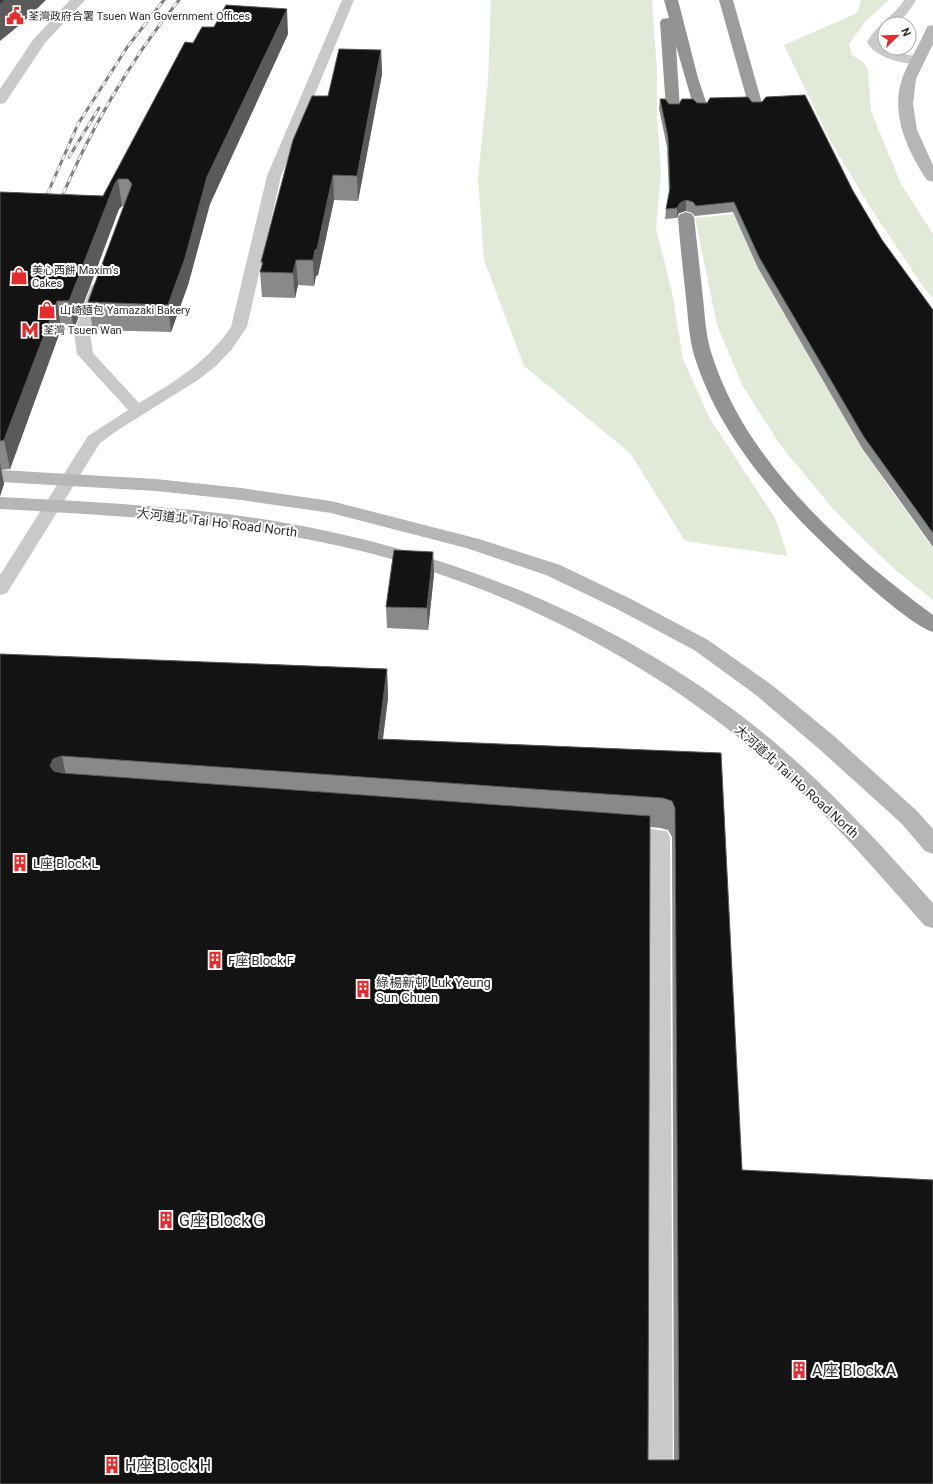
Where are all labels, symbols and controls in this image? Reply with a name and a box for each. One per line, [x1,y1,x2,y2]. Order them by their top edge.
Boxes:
public building icon: 荃灣政府合署 Tsuen Wan Government Offices [5,6,25,26]
place label: 荃灣政府合署 Tsuen Wan Government Offices [28,10,250,23]
north arrow [877,16,917,56]
text: N [898,26,913,39]
place label: 美心西餅 Maxim's Cakes [32,264,119,290]
shop icon: 美心西餅 Maxim's Cakes [9,266,29,286]
shop icon: 山崎麵包 Yamazaki Bakery [37,300,57,320]
place label: 山崎麵包 Yamazaki Bakery [60,304,191,317]
metro station icon: 荃灣 Tsuen Wan [20,320,40,340]
place label: 荃灣 Tsuen Wan [43,324,122,337]
street label: 大河道北 Tai Ho Road North [136,505,298,540]
street label: 大河道北 Tai Ho Road North [732,722,862,841]
building icon: L座 Block L [10,853,30,873]
place label: L座 Block L [33,856,99,871]
building icon: F座 Block F [205,950,225,970]
place label: F座 Block F [228,953,294,968]
place label: 綠楊新邨 Luk Yeung Sun Chuen [376,975,491,1005]
building icon: 綠楊新邨 Luk Yeung Sun Chuen [353,979,373,999]
building icon: G座 Block G [156,1210,176,1230]
place label: G座 Block G [179,1211,264,1230]
building icon: A座 Block A [789,1360,809,1380]
place label: A座 Block A [812,1361,897,1380]
building icon: H座 Block H [102,1455,122,1475]
place label: H座 Block H [125,1456,211,1475]

